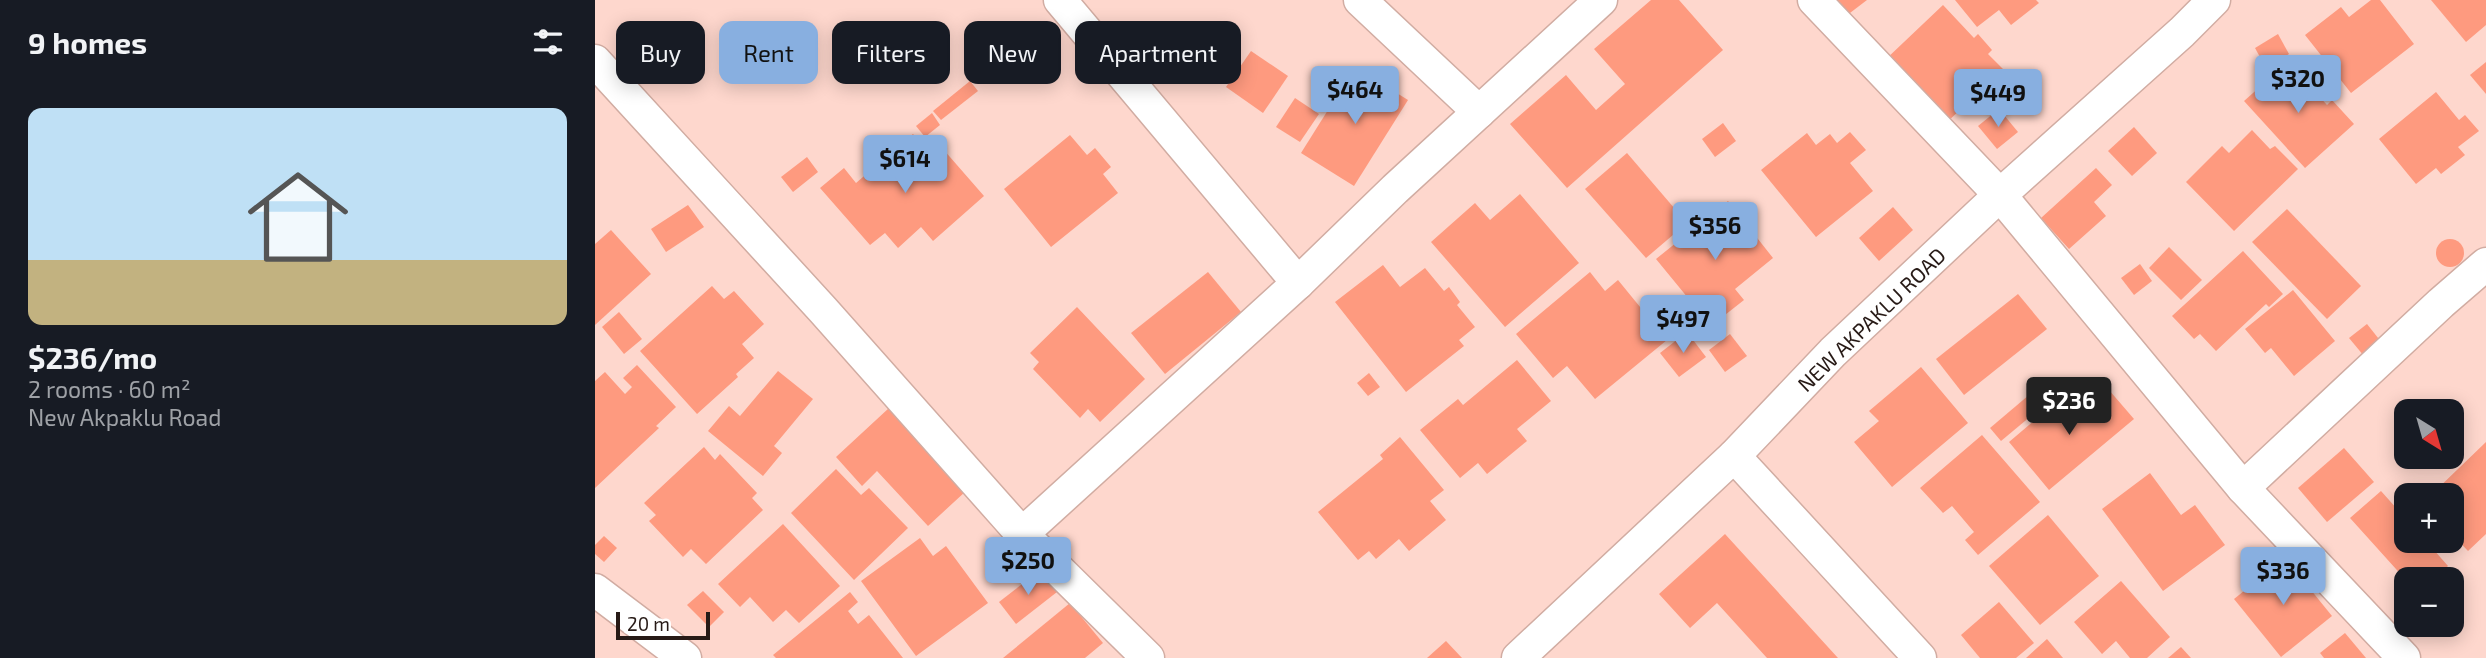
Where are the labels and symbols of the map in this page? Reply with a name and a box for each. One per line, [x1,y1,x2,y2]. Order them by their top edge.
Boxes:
pin: $320 [2257,55,2339,115]
pin: $464 [1314,66,1396,126]
pin: $449 [1957,69,2039,129]
pin: $614 [864,136,946,195]
pin: $356 [1674,202,1756,262]
street label: NEW AKPAKLU ROAD [1792,242,1950,396]
pin: $497 [1642,296,1724,355]
pin: $236 [2028,378,2110,437]
north arrow [2394,399,2464,469]
pin: $250 [987,538,1069,597]
pin: $336 [2242,548,2324,607]
scale bar [616,609,711,641]

